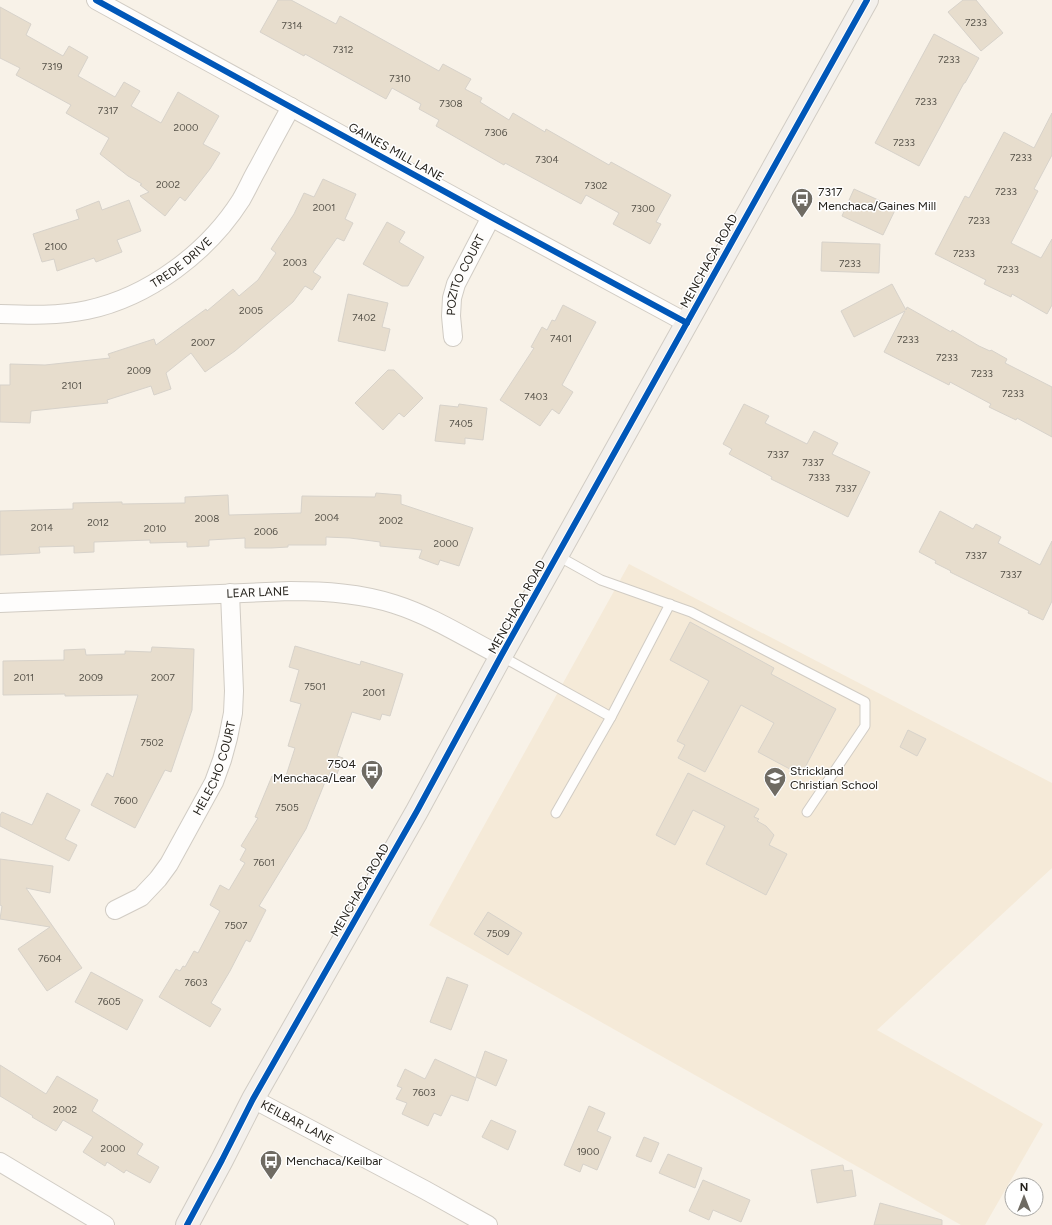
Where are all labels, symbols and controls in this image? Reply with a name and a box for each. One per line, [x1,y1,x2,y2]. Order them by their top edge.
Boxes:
house number: 7233 [965,16,987,29]
house number: 7314 [281,19,303,32]
house number: 7312 [333,43,353,56]
house number: 7233 [938,53,960,66]
house number: 7319 [42,60,63,73]
house number: 7310 [389,72,411,85]
house number: 7233 [915,95,937,108]
house number: 7308 [439,97,463,110]
house number: 7317 [98,104,119,117]
street label: GAINES MILL LANE [346,120,446,184]
house number: 2000 [174,121,198,134]
house number: 7306 [485,126,508,139]
house number: 7233 [893,136,915,149]
house number: 7233 [1010,151,1032,164]
house number: 7304 [535,153,559,166]
house number: 2002 [156,178,180,191]
house number: 7302 [585,179,607,192]
place label: 7317 Menchaca/Gaines Mill [818,185,936,213]
house number: 7233 [995,185,1017,198]
bus stop icon: 7317 Menchaca/Gaines Mill [789,186,815,219]
house number: 2001 [313,201,335,214]
house number: 7300 [631,202,655,215]
street label: MENCHACA ROAD [677,212,741,310]
house number: 7233 [968,214,990,227]
street label: POZITO COURT [444,232,488,316]
street label: TREDE DRIVE [148,234,215,291]
house number: 2100 [45,240,67,253]
house number: 7233 [953,247,975,260]
house number: 2003 [283,256,307,269]
house number: 7233 [839,257,861,270]
house number: 7233 [997,263,1019,276]
house number: 2005 [239,304,263,317]
house number: 7402 [352,311,376,324]
house number: 7401 [550,332,572,345]
house number: 7233 [897,333,919,346]
house number: 2007 [191,336,216,349]
house number: 7233 [936,351,958,364]
house number: 2009 [127,364,151,377]
house number: 7233 [971,367,993,380]
house number: 2101 [62,379,82,392]
house number: 7233 [1002,387,1024,400]
house number: 7403 [524,390,548,403]
house number: 7405 [449,417,473,430]
house number: 7337 [767,448,789,461]
house number: 7337 [802,456,824,469]
house number: 7333 [808,471,830,484]
house number: 7337 [835,482,857,495]
house number: 2004 [315,511,339,524]
house number: 2008 [195,512,219,525]
house number: 2002 [379,514,403,527]
house number: 2012 [87,516,109,529]
house number: 2014 [31,521,53,534]
house number: 2010 [144,522,166,535]
house number: 2006 [254,525,278,538]
house number: 2000 [434,537,458,550]
house number: 7337 [965,549,987,562]
street label: MENCHACA ROAD [485,558,549,656]
house number: 7337 [1000,568,1022,581]
street label: LEAR LANE [226,584,289,601]
house number: 2011 [14,671,34,684]
house number: 2009 [79,671,103,684]
house number: 2007 [151,671,176,684]
house number: 7501 [304,680,326,693]
house number: 2001 [363,686,385,699]
street label: HELECHO COURT [190,720,238,818]
house number: 7502 [140,736,164,749]
place label: 7504 Menchaca/Lear [273,757,357,785]
bus stop icon: 7504 Menchaca/Lear [359,758,385,791]
place label: Strickland Christian School [790,764,878,792]
school or university icon: Strickland Christian School [762,765,788,798]
house number: 7600 [114,794,138,807]
house number: 7505 [275,801,299,814]
street label: MENCHACA ROAD [328,841,392,939]
house number: 7601 [253,856,275,869]
house number: 7507 [225,919,248,932]
house number: 7509 [486,927,510,940]
house number: 7604 [38,952,62,965]
house number: 7603 [185,976,207,989]
house number: 7605 [97,995,121,1008]
house number: 7603 [413,1086,435,1099]
street label: KEILBAR LANE [258,1097,336,1147]
house number: 2002 [53,1103,77,1116]
house number: 2000 [101,1142,125,1155]
house number: 1900 [577,1145,599,1158]
bus stop icon: Menchaca/Keilbar [258,1148,284,1181]
place label: Menchaca/Keilbar [286,1154,382,1168]
north arrow [1004,1177,1044,1217]
text: N [1020,1181,1028,1194]

